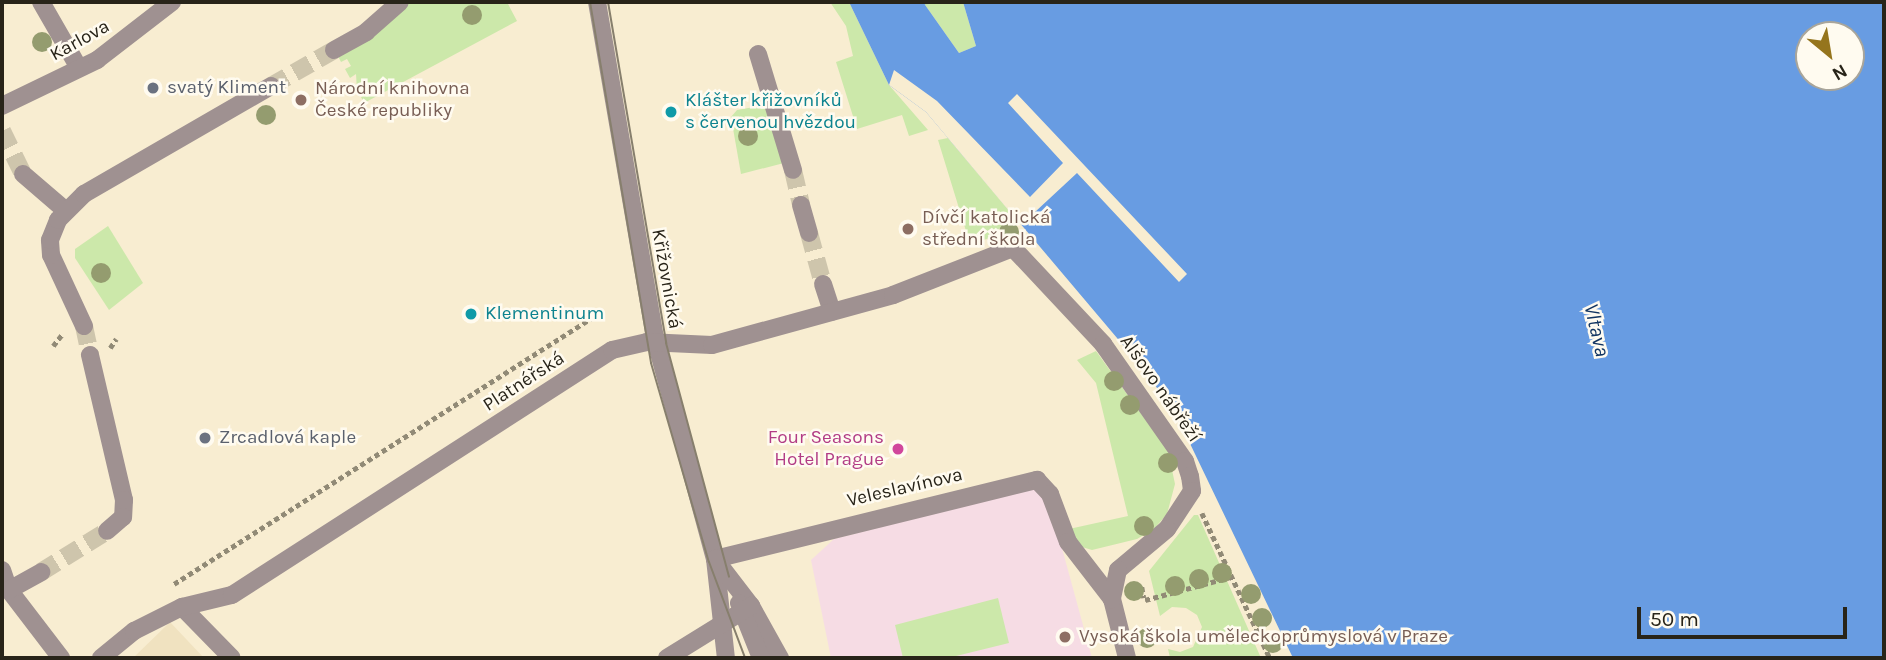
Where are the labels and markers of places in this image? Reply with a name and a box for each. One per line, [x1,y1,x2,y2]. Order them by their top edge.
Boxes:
place label: svatý Kliment [167,77,286,99]
place label: Národní knihovna České republiky [315,78,470,122]
marker: svatý Kliment [145,80,161,96]
place label: Klášter křižovníků s červenou hvězdou [685,90,856,134]
marker: Národní knihovna České republiky [293,92,309,108]
marker: Klášter křižovníků s červenou hvězdou [663,104,679,120]
place label: Dívčí katolická střední škola [922,207,1050,251]
marker: Dívčí katolická střední škola [900,221,916,237]
place label: Klementinum [485,303,604,325]
marker: Klementinum [463,306,479,322]
place label: Zrcadlová kaple [219,427,356,449]
place label: Four Seasons Hotel Prague [768,427,884,471]
marker: Zrcadlová kaple [197,430,213,446]
marker: Four Seasons Hotel Prague [890,441,906,457]
place label: Vysoká škola uměleckoprůmyslová v Praze [1079,626,1448,648]
marker: Vysoká škola uměleckoprůmyslová v Praze [1057,629,1073,645]

